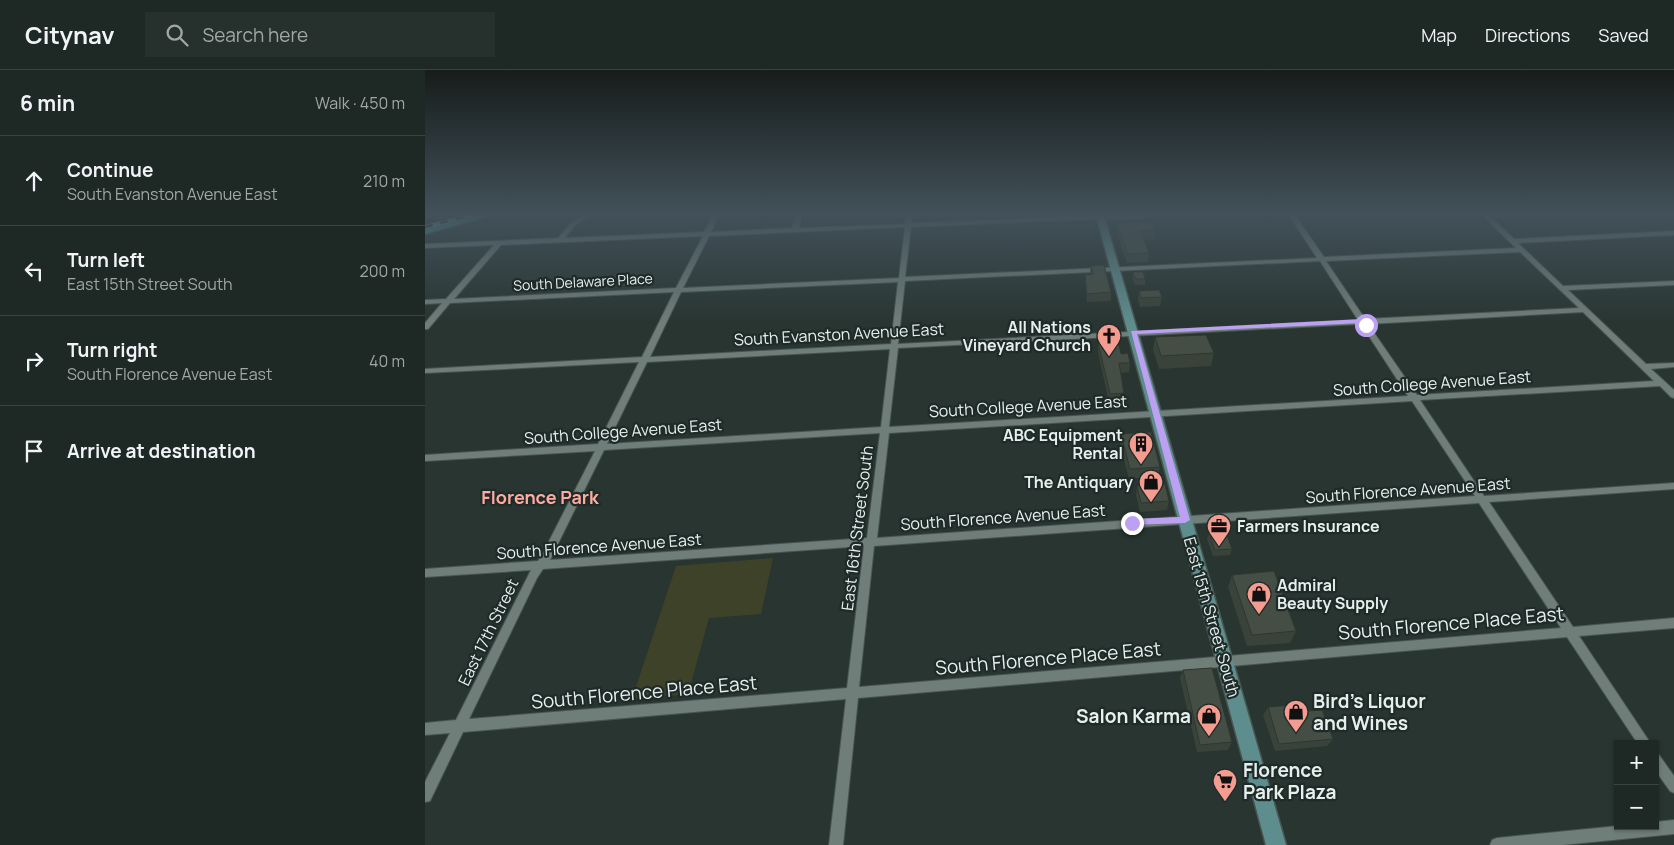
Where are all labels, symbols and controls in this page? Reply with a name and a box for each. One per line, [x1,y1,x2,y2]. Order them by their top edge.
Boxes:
search box [145,12,495,57]
text: Citynav [25,18,115,51]
icon: search [163,21,191,49]
text: Search here [203,22,308,48]
text: Map [1421,23,1457,47]
text: Directions [1485,23,1570,47]
text: Saved [1598,23,1649,47]
text: 6 min [20,89,75,117]
text: Walk · 450 m [315,92,405,114]
text: Continue [67,157,153,183]
icon: ahead [20,167,48,195]
text: 210 m [363,170,405,192]
text: South Evanston Avenue East [67,183,278,205]
text: Turn left [67,247,145,273]
icon: left [20,257,48,285]
text: 200 m [360,260,405,282]
street label: South Delaware Place [513,268,653,295]
text: East 15th Street South [67,273,233,295]
route start [1355,314,1378,337]
place label: All Nations Vineyard Church [963,316,1091,356]
street label: South Evanston Avenue East [733,318,945,350]
church icon: All Nations Vineyard Church [1096,323,1122,357]
text: Turn right [67,337,157,363]
icon: right [20,347,48,375]
text: 40 m [369,350,405,372]
text: South Florence Avenue East [67,363,272,385]
street label: South College Avenue East [1332,365,1532,401]
street label: South College Avenue East [928,390,1128,422]
street label: South College Avenue East [523,413,723,449]
place label: ABC Equipment Rental [1003,424,1123,464]
building icon: ABC Equipment Rental [1128,431,1154,465]
icon: arrive [20,437,48,465]
text: Arrive at destination [67,438,256,464]
street label: East 16th Street South [836,444,878,612]
shop icon: The Antiquary [1138,469,1164,503]
place label: The Antiquary [1024,471,1133,493]
street label: South Florence Avenue East [1305,472,1511,508]
district label: Florence Park [481,485,600,509]
street label: South Florence Avenue East [900,499,1106,535]
route end [1121,512,1144,535]
office icon: Farmers Insurance [1206,513,1232,547]
place label: Farmers Insurance [1237,515,1380,537]
street label: South Florence Avenue East [496,528,702,564]
street label: East 15th Street South [1179,534,1245,700]
place label: Admiral Beauty Supply [1277,574,1388,614]
street label: East 17th Street [453,575,523,689]
shop icon: Admiral Beauty Supply [1246,581,1272,615]
street label: South Florence Place East [1337,600,1565,646]
street label: South Florence Place East [934,635,1162,681]
street label: South Florence Place East [530,669,758,715]
place label: Bird's Liquor and Wines [1313,688,1426,736]
shop icon: Bird's Liquor and Wines [1283,699,1309,733]
place label: Salon Karma [1076,703,1191,729]
shop icon: Salon Karma [1196,703,1222,737]
map controls [1614,740,1659,830]
button: + [1614,740,1659,785]
place label: Florence Park Plaza [1243,757,1336,805]
supermarket icon: Florence Park Plaza [1212,768,1238,802]
button: − [1614,785,1659,830]

